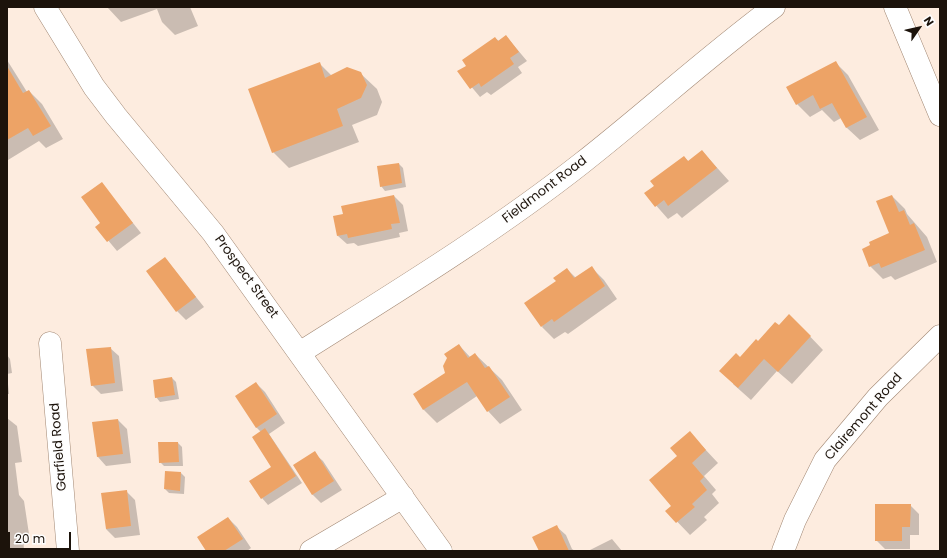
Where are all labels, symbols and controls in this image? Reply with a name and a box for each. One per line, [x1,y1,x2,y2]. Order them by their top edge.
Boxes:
north arrow [899,8,939,48]
text: N [920,13,938,29]
street label: Fieldmont Road [500,153,590,227]
street label: Prospect Street [211,233,281,321]
street label: Clairemont Road [822,370,906,464]
street label: Garfield Road [47,402,71,492]
scale bar [10,524,73,550]
text: 20 m [15,530,45,547]

